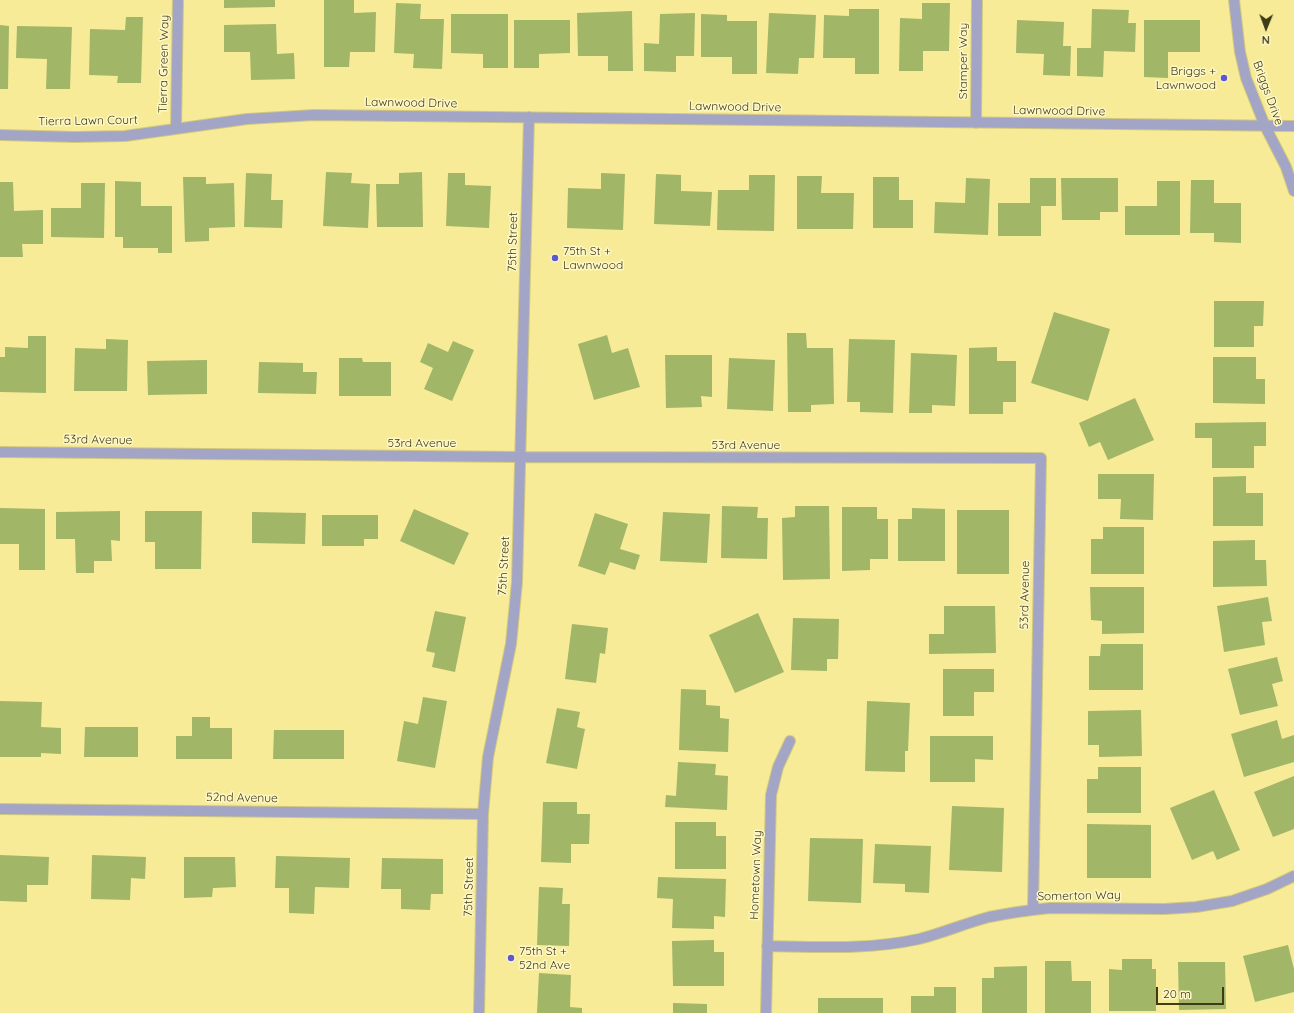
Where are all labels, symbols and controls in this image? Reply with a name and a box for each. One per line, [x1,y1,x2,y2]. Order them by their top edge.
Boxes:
north arrow [1246,8,1286,48]
street label: Tierra Green Way [156,15,172,113]
street label: Stamper Way [956,23,970,99]
text: N [1262,33,1270,47]
street label: Briggs Drive [1250,59,1286,127]
place label: Briggs + Lawnwood [1156,64,1216,92]
marker: Briggs + Lawnwood [1219,73,1229,83]
street label: Lawnwood Drive [365,95,457,111]
street label: Lawnwood Drive [689,99,781,115]
street label: Lawnwood Drive [1013,103,1105,119]
street label: Tierra Lawn Court [38,113,138,129]
street label: 75th Street [505,212,521,272]
place label: 75th St + Lawnwood [563,244,623,272]
marker: 75th St + Lawnwood [550,253,560,263]
street label: 53rd Avenue [63,432,133,448]
street label: 53rd Avenue [388,436,456,450]
street label: 53rd Avenue [712,438,780,452]
street label: 75th Street [495,536,513,596]
street label: 53rd Avenue [1017,560,1033,630]
street label: 52nd Avenue [206,790,278,806]
street label: Hometown Way [747,830,765,920]
street label: 75th Street [461,857,477,917]
street label: Somerton Way [1037,888,1121,904]
place label: 75th St + 52nd Ave [519,944,570,972]
marker: 75th St + 52nd Ave [506,953,516,963]
scale bar [1158,979,1226,1005]
text: 20 m [1163,986,1191,1001]

